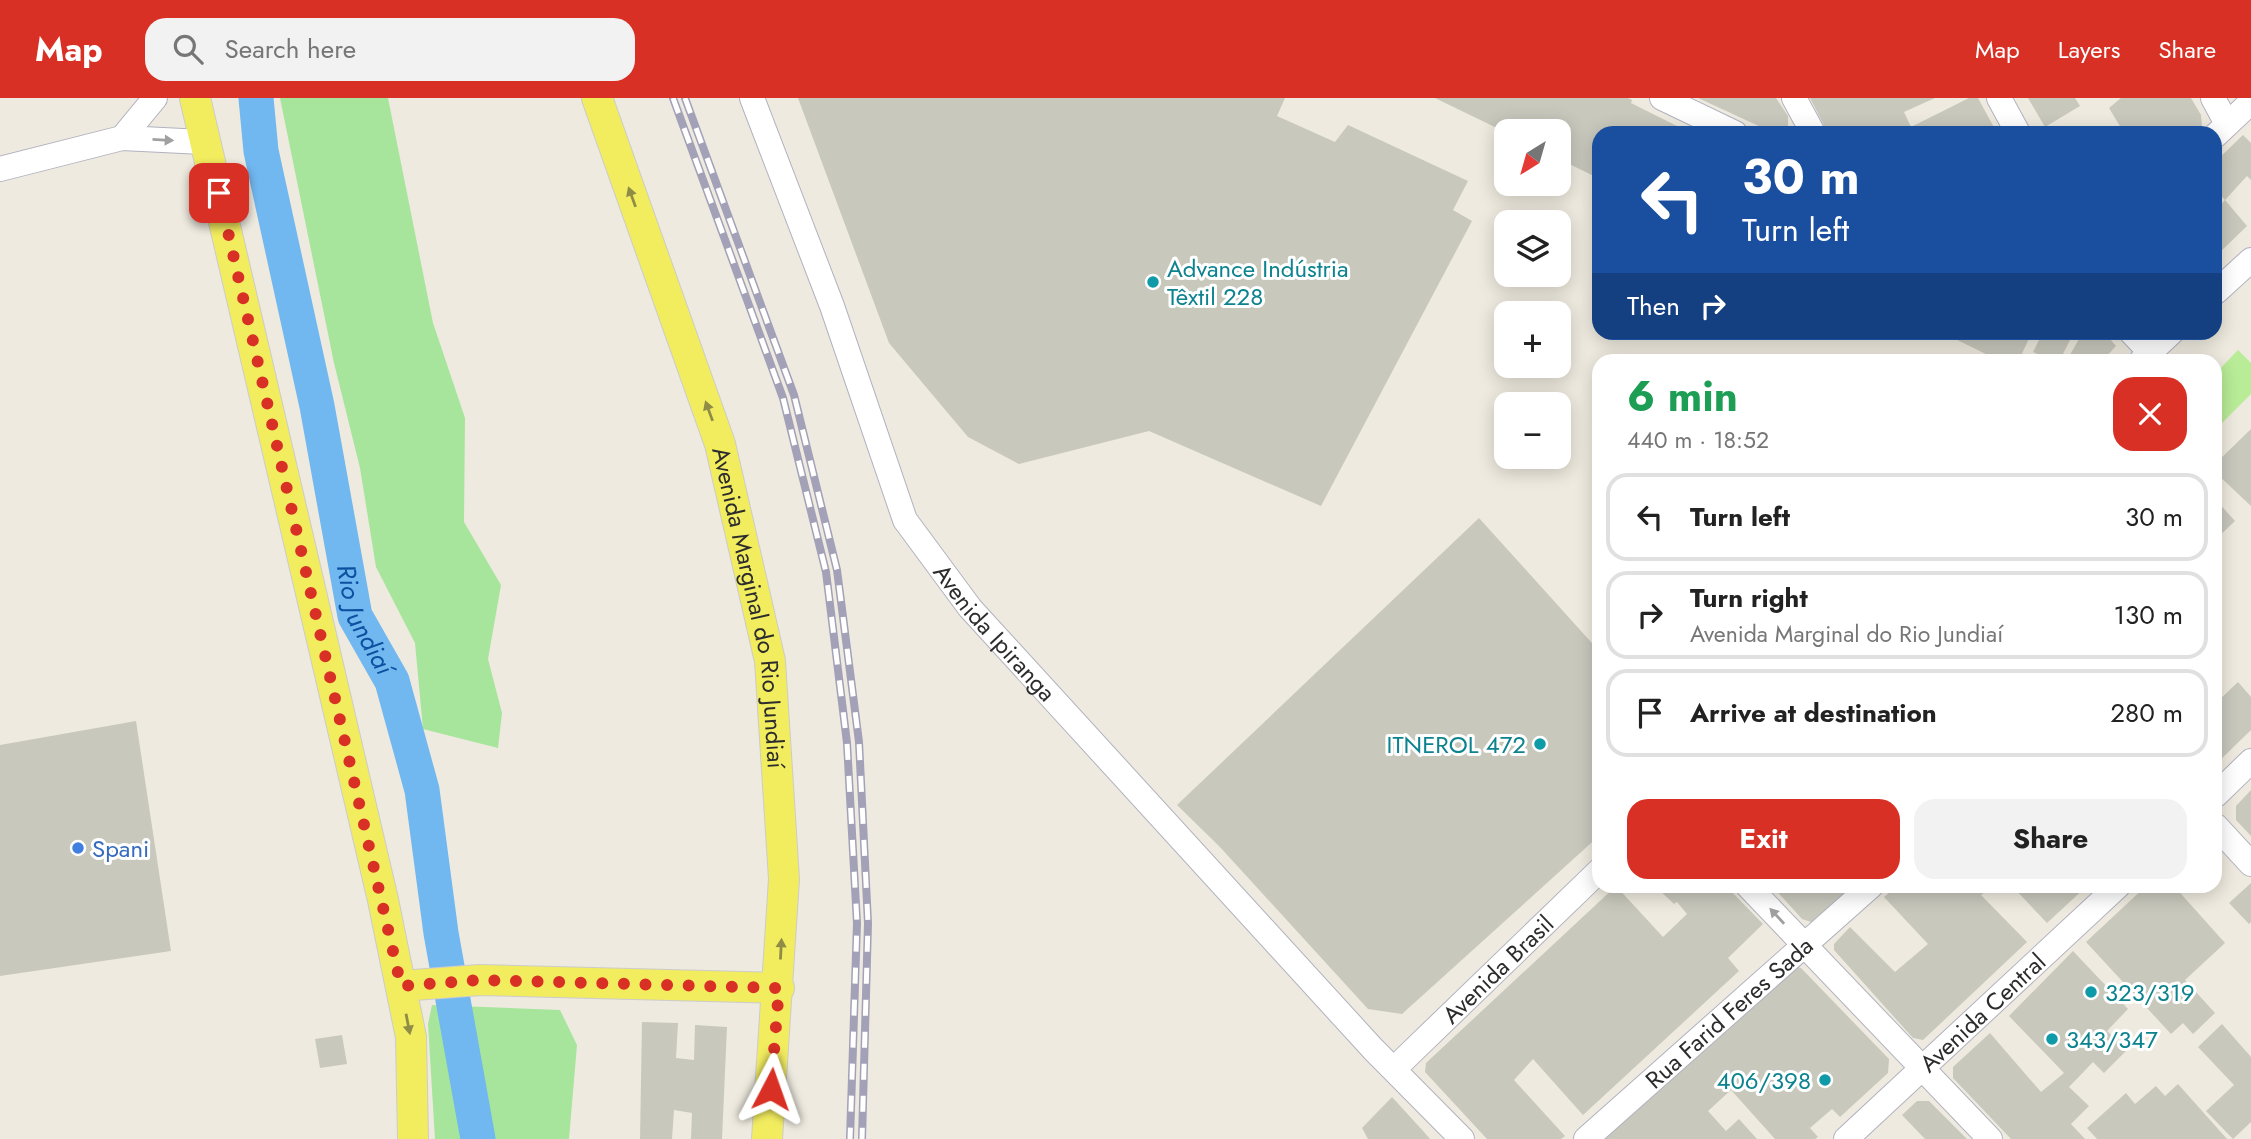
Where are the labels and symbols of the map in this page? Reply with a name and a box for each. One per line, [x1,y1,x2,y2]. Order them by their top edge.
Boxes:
north arrow [1494,119,1572,196]
one-way arrow [152,134,174,145]
pin [189,163,249,223]
one-way arrow [626,186,637,207]
place label: Advance Indústria Têxtil 228 [1167,251,1348,314]
marker: Advance Indústria Têxtil 228 [1145,274,1161,290]
one-way arrow [703,400,714,421]
street label: Avenida Marginal do Rio Jundiaí [704,443,794,770]
street label: Avenida Ipiranga [925,556,1064,709]
water label: Rio Jundiaí [327,561,405,685]
place label: ITNEROL 472 [1387,727,1526,762]
marker: ITNEROL 472 [1532,736,1548,752]
place label: Spani [92,831,149,866]
marker: Spani [70,840,86,856]
street label: Avenida Brasil [1434,907,1561,1031]
one-way arrow [1769,908,1785,925]
street label: Rua Farid Feres Sada [1637,928,1820,1096]
one-way arrow [775,938,786,960]
street label: Avenida Central [1911,945,2053,1080]
place label: 323/319 [2105,975,2195,1010]
marker: 323/319 [2083,984,2099,1000]
one-way arrow [403,1013,414,1035]
place label: 343/347 [2066,1022,2158,1057]
marker: 343/347 [2044,1031,2060,1047]
position arrow [734,1052,808,1126]
place label: 406/398 [1716,1063,1811,1098]
marker: 406/398 [1817,1072,1833,1088]

